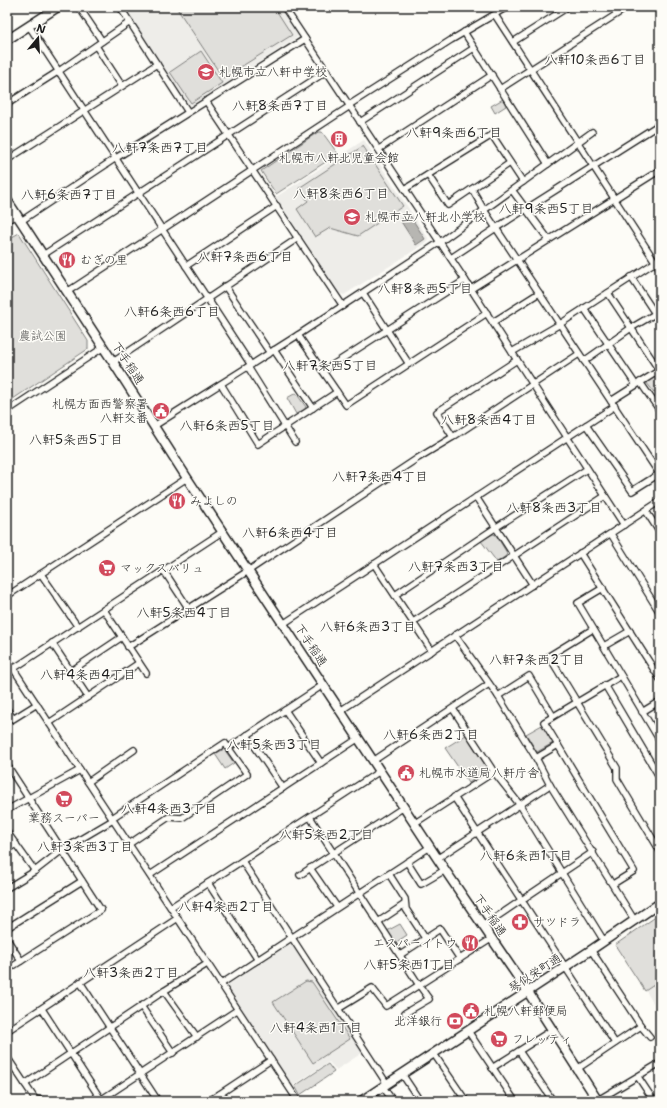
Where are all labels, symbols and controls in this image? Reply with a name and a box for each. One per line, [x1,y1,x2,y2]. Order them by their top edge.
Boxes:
north arrow [18,18,58,58]
text: N [34,20,48,38]
district label: 八軒10条西6丁目 [544,51,646,68]
school or university icon: 札幌市立八軒中学校 [196,62,216,82]
place label: 札幌市立八軒中学校 [219,64,327,80]
district label: 八軒8条西7丁目 [232,97,328,114]
district label: 八軒9条西6丁目 [406,124,502,141]
building icon: 札幌市八軒北児童会館 [329,129,349,149]
district label: 八軒7条西7丁目 [112,139,208,156]
place label: 札幌市八軒北児童会館 [279,150,399,166]
district label: 八軒8条西6丁目 [293,185,389,202]
district label: 八軒6条西7丁目 [21,186,117,203]
district label: 八軒9条西5丁目 [498,200,594,217]
school or university icon: 札幌市立八軒北小学校 [342,207,362,227]
place label: 札幌市立八軒北小学校 [365,209,485,225]
district label: 八軒7条西6丁目 [197,248,293,265]
restaurant icon: むぎの里 [57,250,77,270]
place label: むぎの里 [80,252,128,268]
district label: 八軒8条西5丁目 [377,280,473,297]
district label: 八軒6条西6丁目 [124,303,220,320]
park label: 農試公園 [19,328,67,344]
street label: 下手稲通 [108,339,148,387]
district label: 八軒7条西5丁目 [282,357,378,374]
place label: 札幌方面西警察署 八軒交番 [52,396,148,426]
public building icon: 札幌方面西警察署 八軒交番 [151,401,171,421]
district label: 八軒8条西4丁目 [441,411,537,428]
district label: 八軒6条西5丁目 [179,417,275,434]
district label: 八軒5条西5丁目 [29,431,123,448]
district label: 八軒7条西4丁目 [332,468,428,485]
restaurant icon: みよしの [167,491,187,511]
place label: みよしの [190,493,238,509]
district label: 八軒8条西3丁目 [506,499,602,516]
district label: 八軒6条西4丁目 [242,524,338,541]
supermarket icon: マックスバリュ [97,558,117,578]
district label: 八軒7条西3丁目 [408,558,504,575]
place label: マックスバリュ [120,560,204,576]
district label: 八軒5条西4丁目 [136,604,232,621]
district label: 八軒6条西3丁目 [320,618,416,635]
street label: 下手稲通 [291,621,331,669]
district label: 八軒7条西2丁目 [489,651,585,668]
district label: 八軒4条西4丁目 [40,666,136,683]
district label: 八軒6条西2丁目 [383,726,479,743]
district label: 八軒5条西3丁目 [226,736,322,753]
public building icon: 札幌市水道局八軒庁舎 [396,763,416,783]
place label: 札幌市水道局八軒庁舎 [419,765,539,781]
supermarket icon: 業務スーパー [54,789,74,809]
district label: 八軒4条西3丁目 [121,800,217,817]
place label: 業務スーパー [28,810,100,826]
district label: 八軒5条西2丁目 [278,826,374,843]
district label: 八軒3条西3丁目 [37,838,133,855]
district label: 八軒6条西1丁目 [480,847,572,864]
street label: 下手稲通 [470,891,510,939]
district label: 八軒4条西2丁目 [178,898,274,915]
pharmacy icon: サツドラ [510,912,530,932]
place label: サツドラ [533,914,581,930]
restaurant icon: エスパーイトウ [460,933,480,953]
place label: エスパーイトウ [373,935,457,951]
street label: 琴似栄町通 [505,950,565,996]
district label: 八軒5条西1丁目 [363,956,455,973]
district label: 八軒3条西2丁目 [83,964,179,981]
public building icon: 札幌八軒郵便局 [461,1001,481,1021]
place label: 札幌八軒郵便局 [484,1003,568,1019]
bank icon: 北洋銀行 [445,1011,465,1031]
place label: 北洋銀行 [394,1013,442,1029]
district label: 八軒4条西1丁目 [270,1019,362,1036]
supermarket icon: フレッティ [489,1029,509,1049]
place label: フレッティ [512,1031,572,1047]

